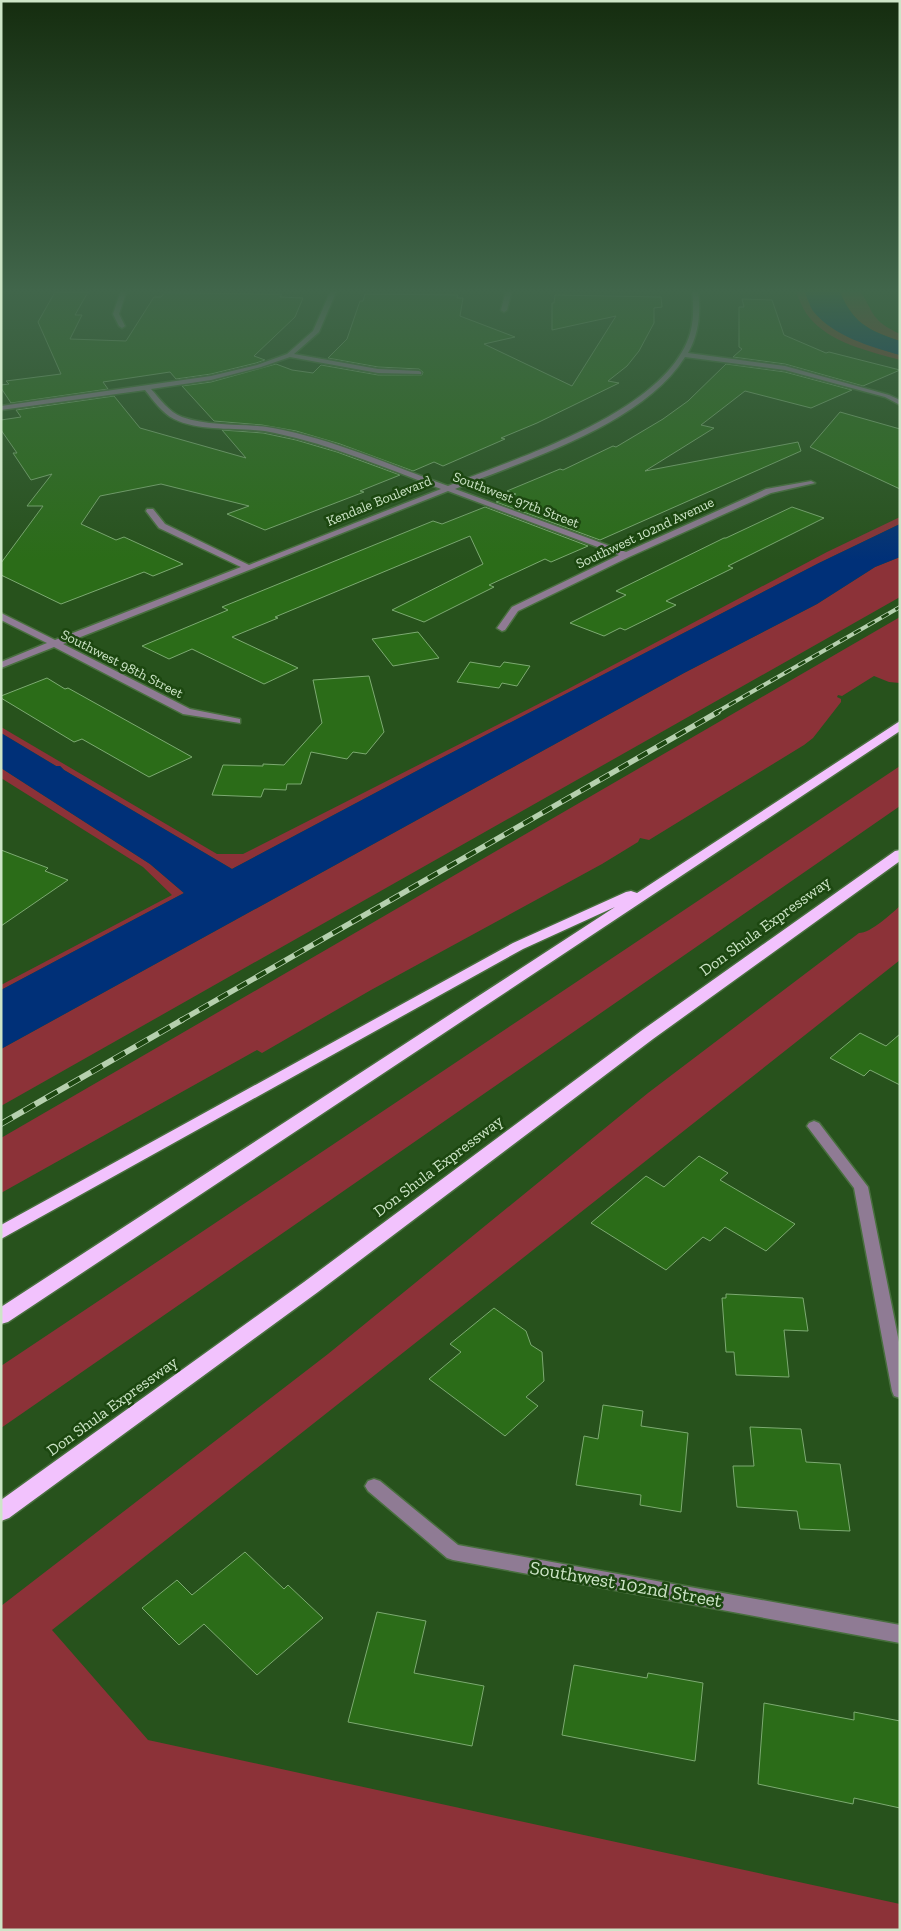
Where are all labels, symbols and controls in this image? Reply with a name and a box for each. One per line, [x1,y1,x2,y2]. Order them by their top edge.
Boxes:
street label: Southwest 97th Street [450,468,582,532]
street label: Kendale Boulevard [324,472,435,530]
street label: Southwest 102nd Avenue [573,493,717,572]
street label: Southwest 98th Street [58,626,187,703]
street label: Don Shula Expressway [696,872,835,980]
street label: Don Shula Expressway [370,1111,507,1221]
street label: Don Shula Expressway [43,1352,182,1460]
street label: Southwest 102nd Street [528,1556,724,1612]

